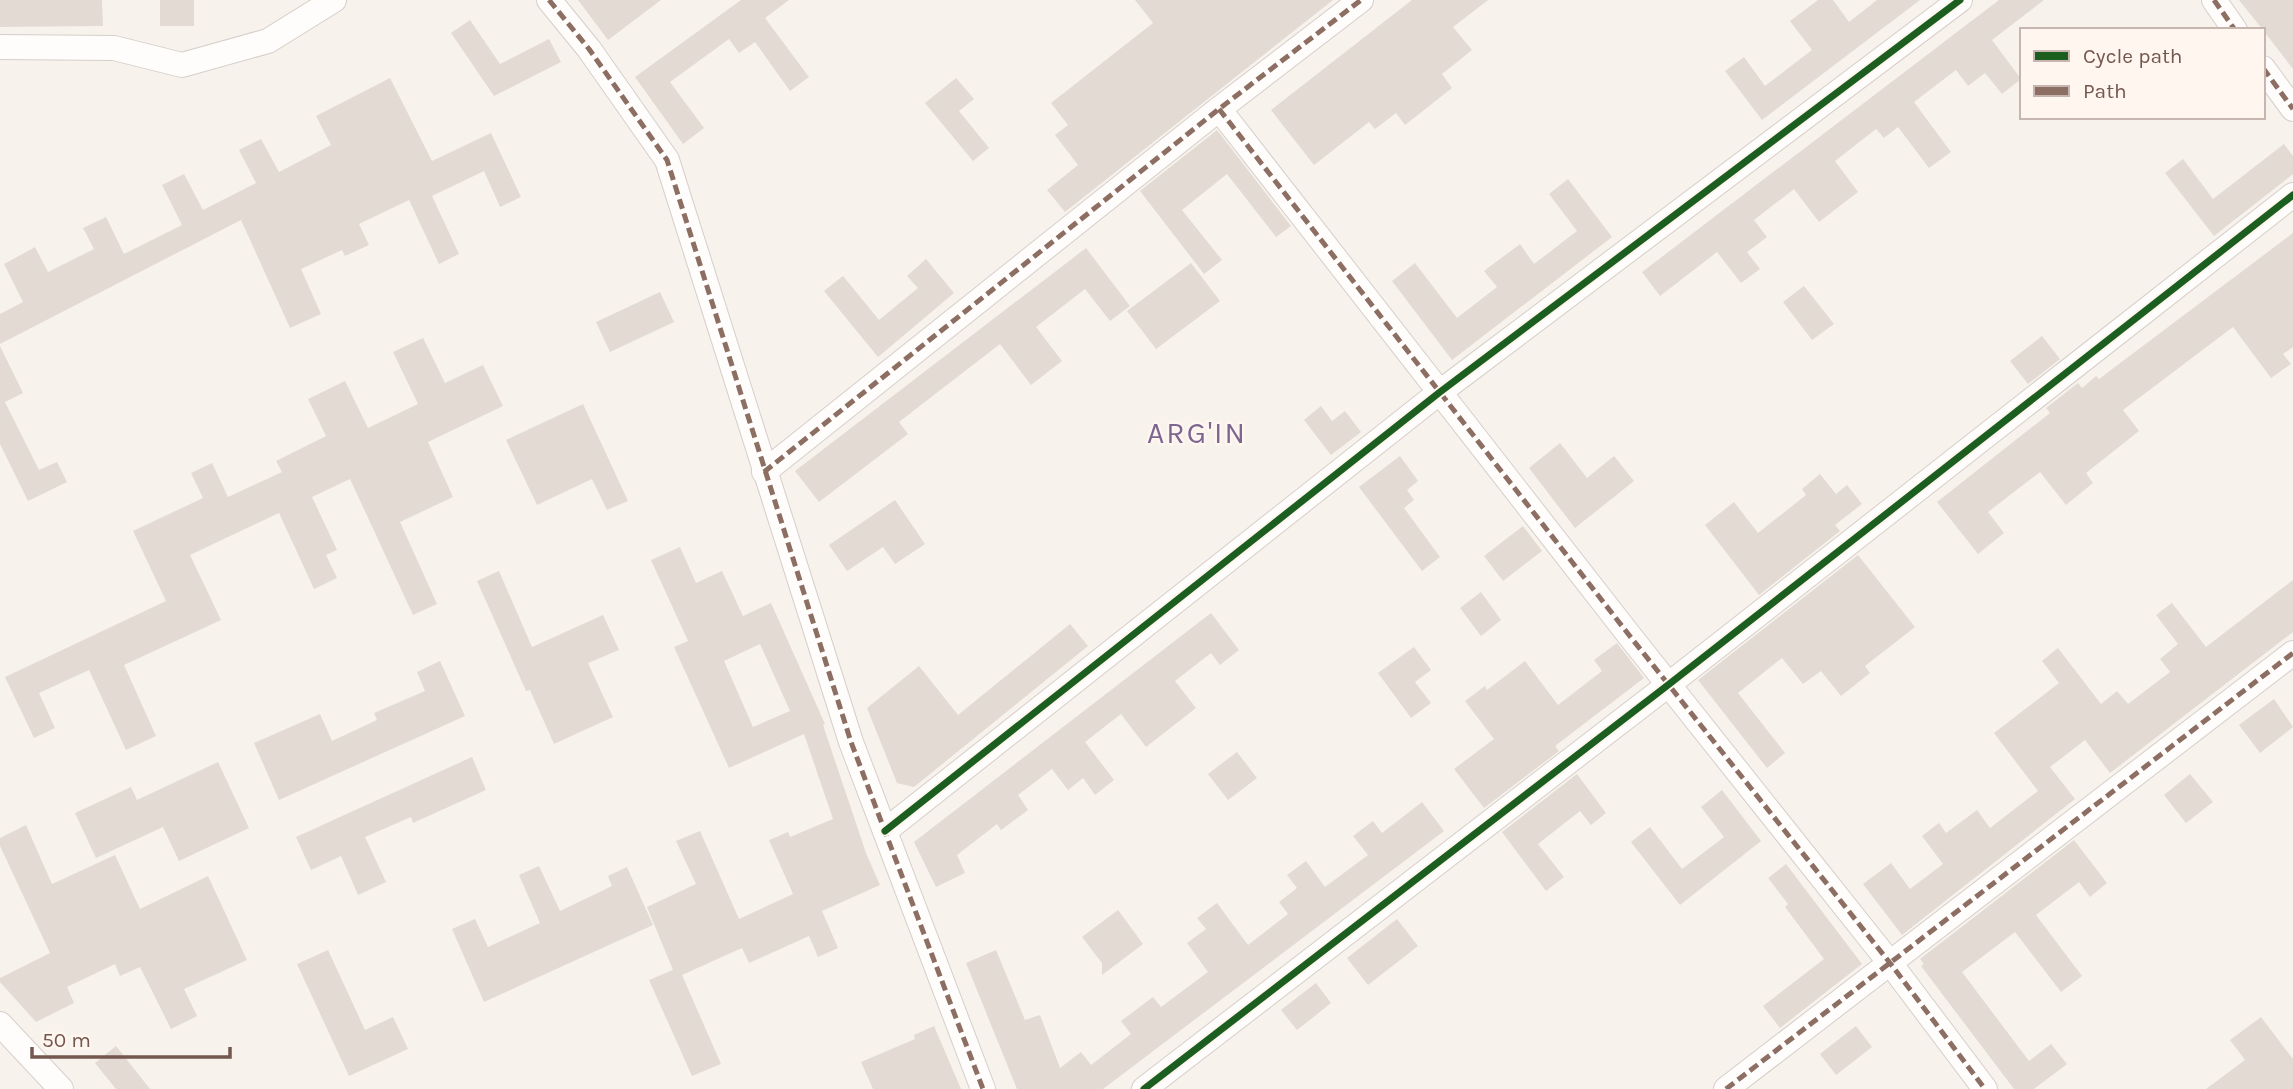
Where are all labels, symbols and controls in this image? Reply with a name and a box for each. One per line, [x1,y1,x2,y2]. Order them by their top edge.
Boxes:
legend [2020,28,2265,119]
text: Cycle path [2083,44,2183,68]
text: Path [2083,79,2127,103]
district label: ARG'IN [1147,415,1247,451]
scale bar [32,1016,229,1060]
text: 50 m [42,1028,91,1052]

